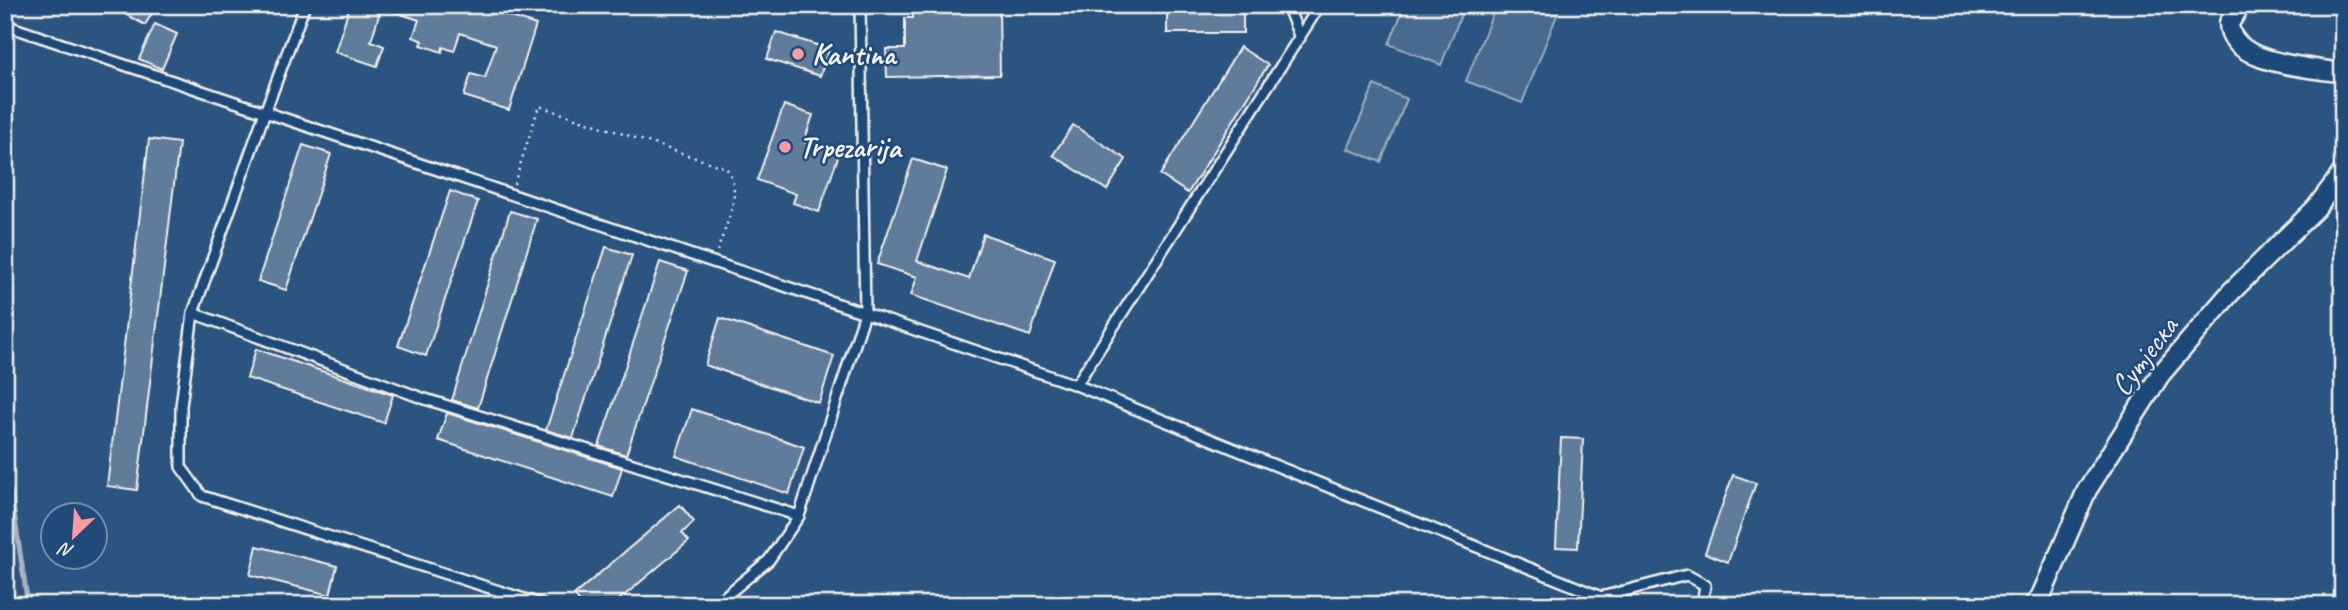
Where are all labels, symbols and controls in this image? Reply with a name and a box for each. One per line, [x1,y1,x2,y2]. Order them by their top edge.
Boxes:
place label: Kantina [812,35,898,73]
marker: Kantina [790,46,806,62]
place label: Trpezarija [799,128,903,166]
marker: Trpezarija [777,139,793,155]
street label: Сутјеска [2102,307,2187,403]
north arrow [38,502,108,572]
text: N [54,536,78,564]

